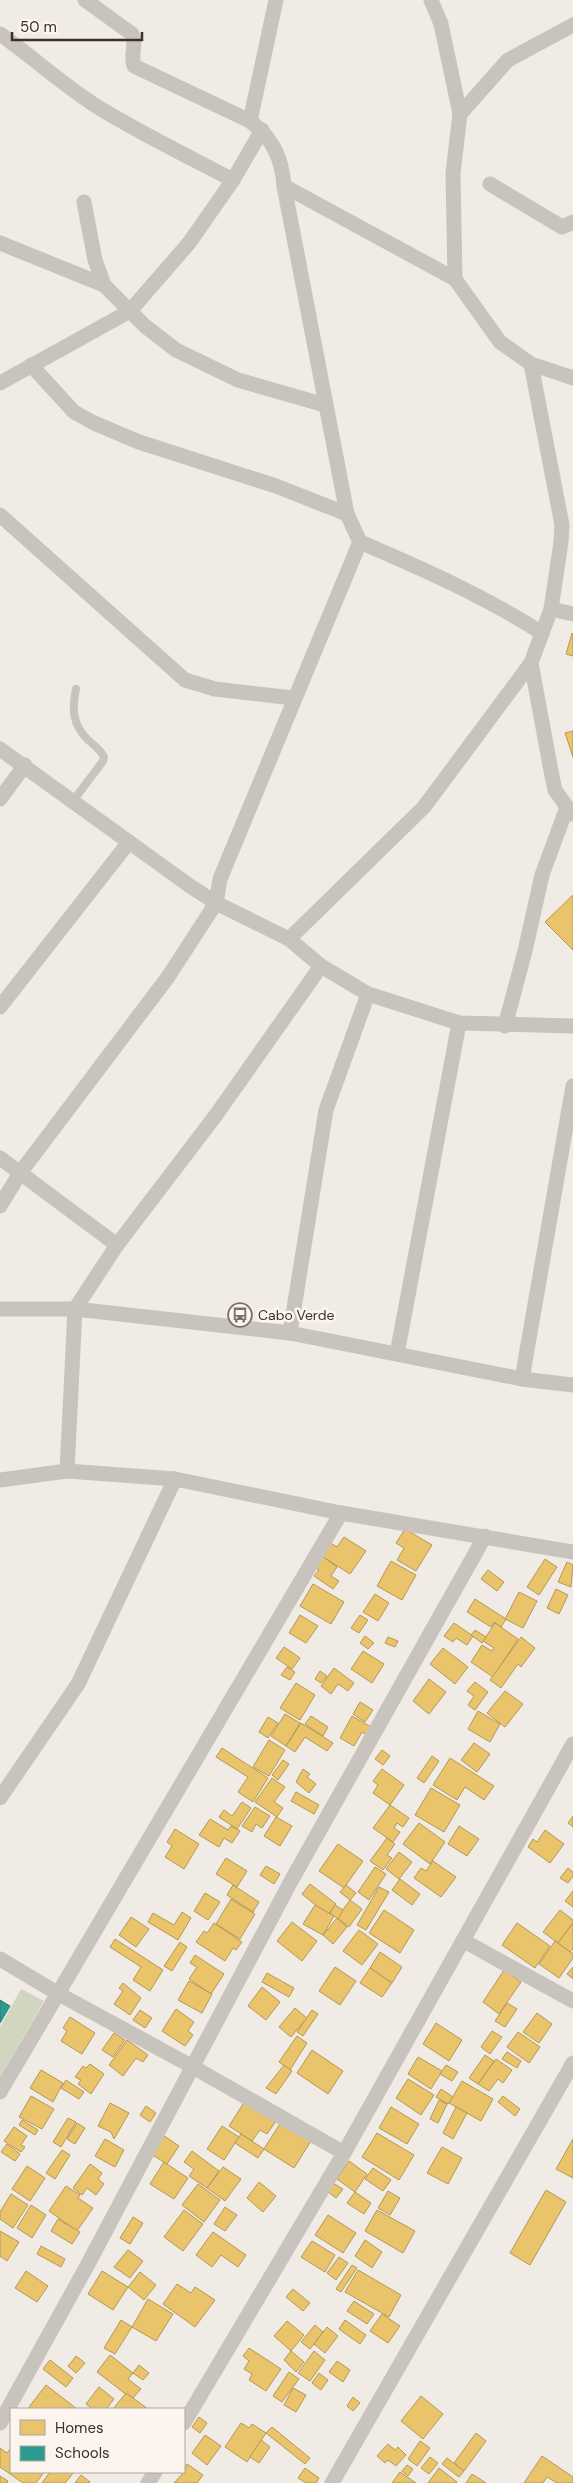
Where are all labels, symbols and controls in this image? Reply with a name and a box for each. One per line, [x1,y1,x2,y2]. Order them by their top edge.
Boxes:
scale bar [12,10,142,42]
text: 50 m [20,17,57,37]
bus stop icon: Cabo Verde [227,1302,253,1328]
place label: Cabo Verde [258,1306,335,1324]
legend [10,2408,185,2473]
text: Homes [55,2418,104,2438]
text: Schools [55,2443,110,2463]

